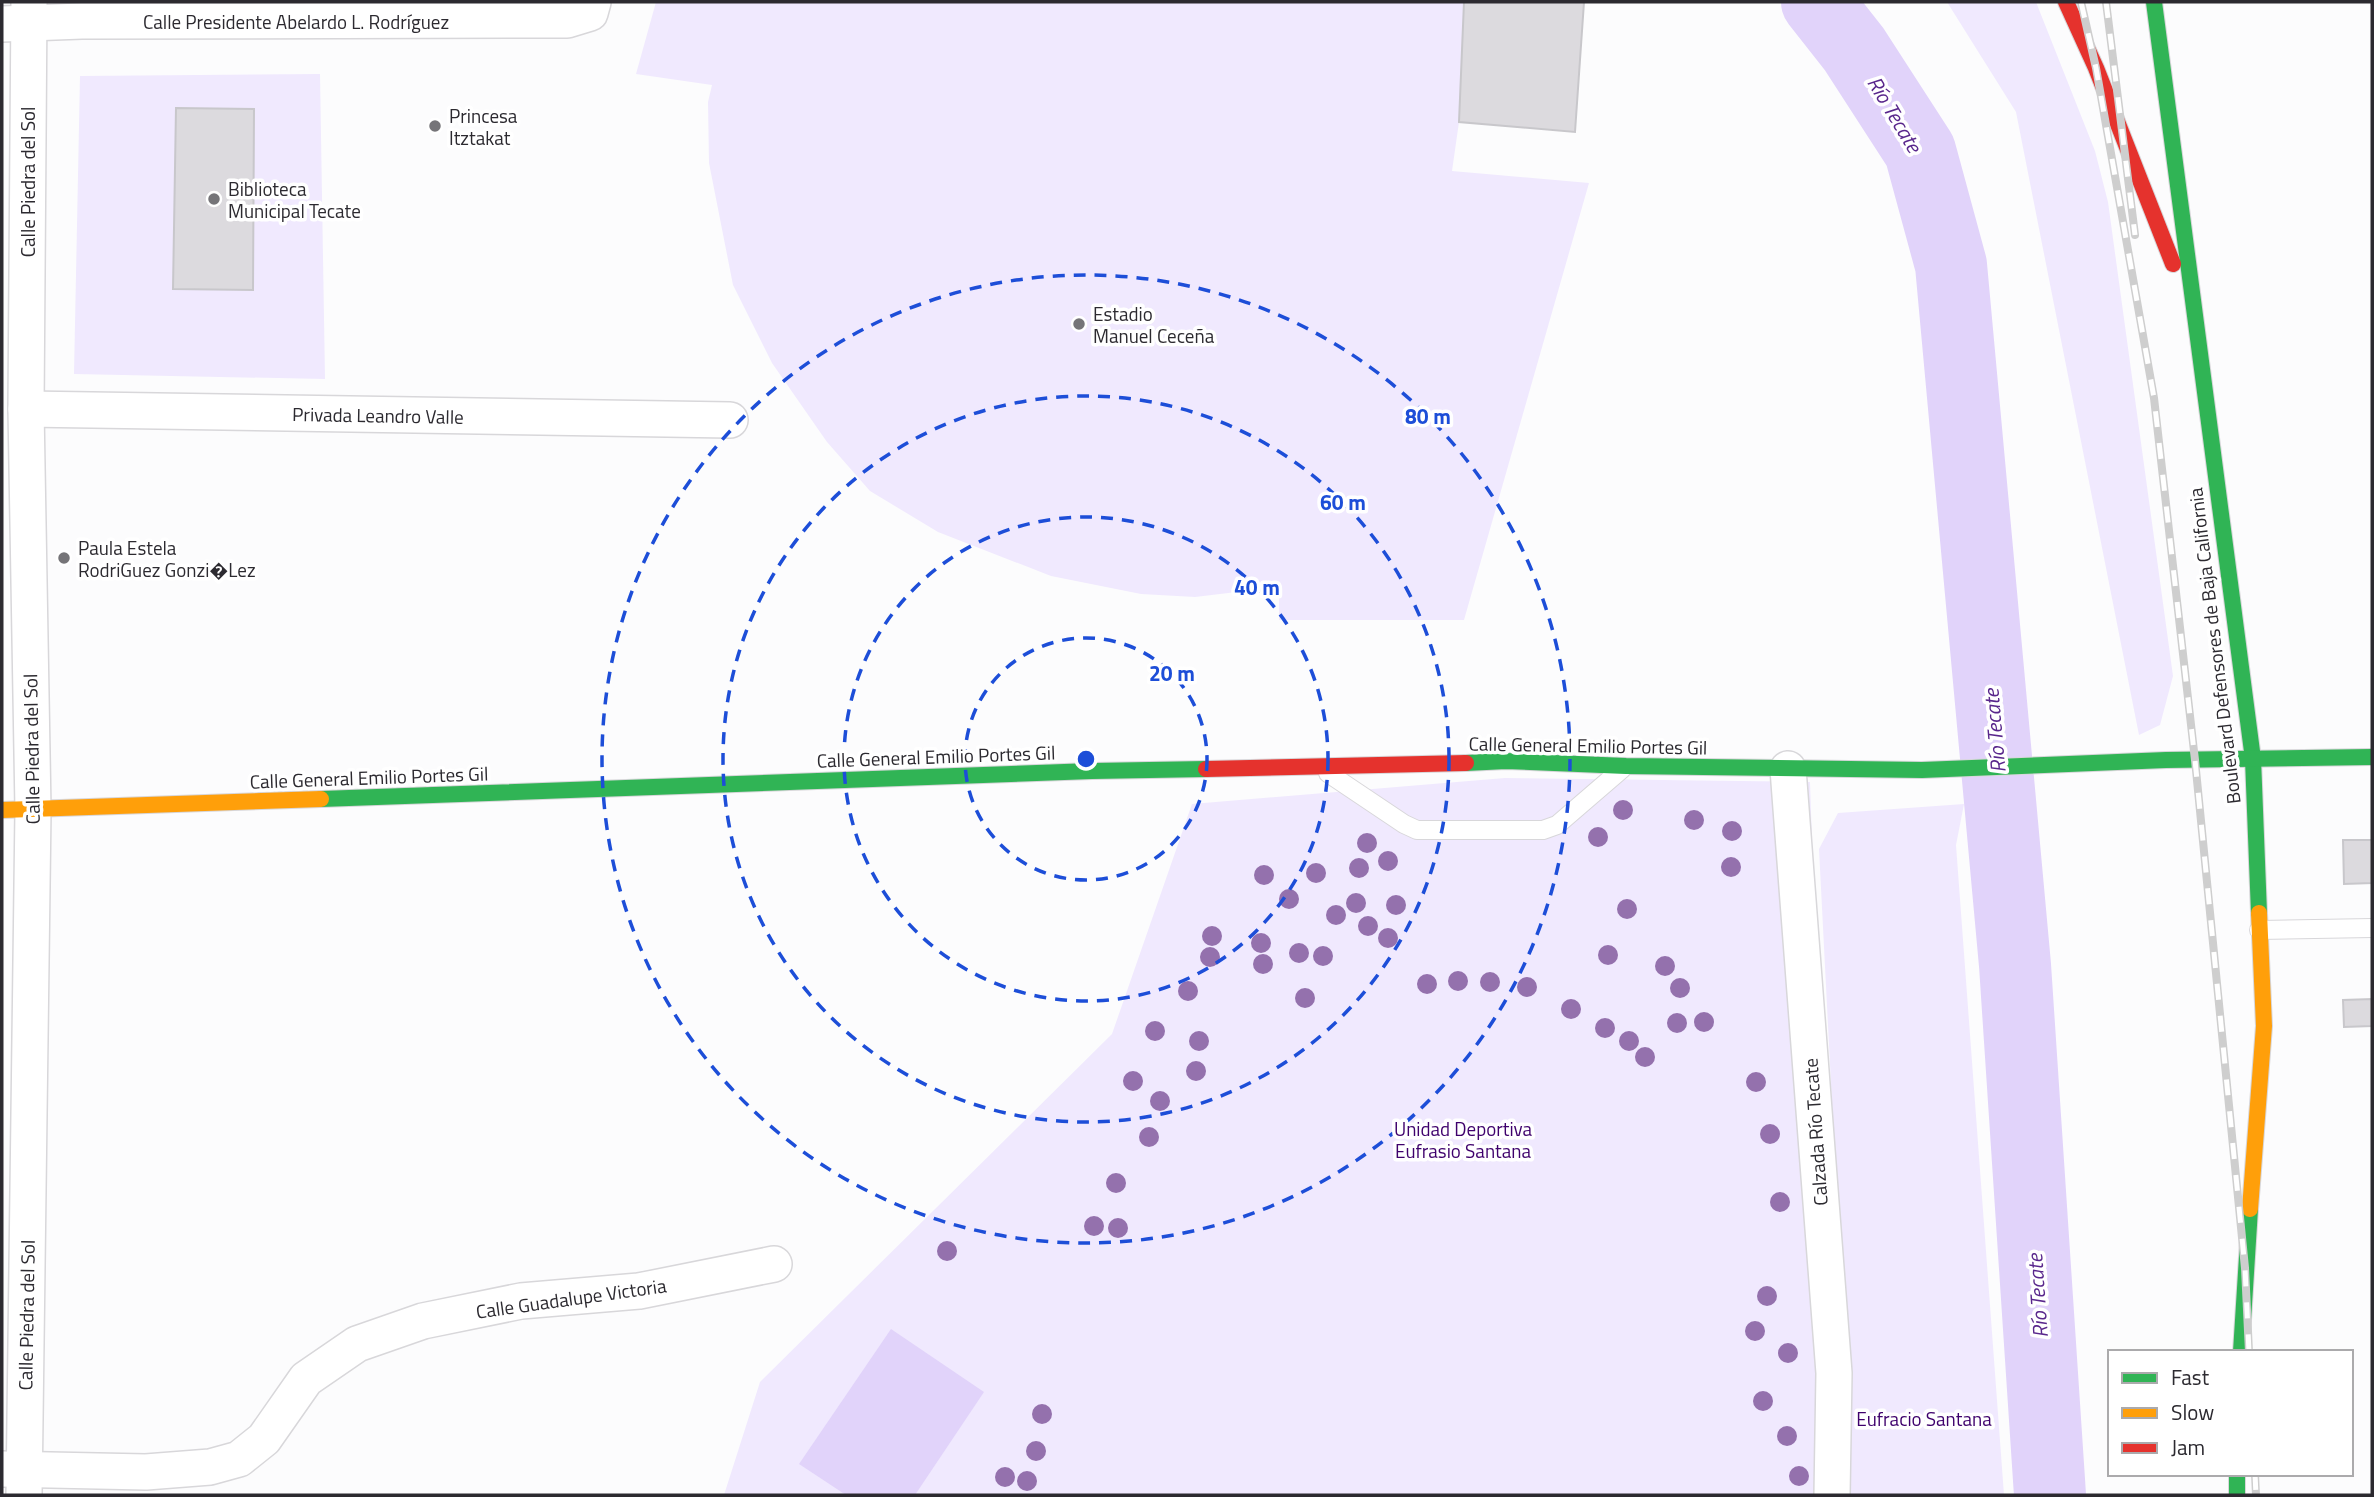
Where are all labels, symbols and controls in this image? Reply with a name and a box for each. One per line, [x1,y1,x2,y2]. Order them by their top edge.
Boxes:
street label: Calle Presidente Abelardo L. Rodríguez [143,7,449,36]
water label: Río Tecate [1860,70,1931,159]
place label: Princesa Itztakat [449,101,518,152]
street label: Calle Piedra del Sol [13,107,42,257]
marker: Princesa Itztakat [427,118,443,134]
place label: Biblioteca Municipal Tecate [228,174,361,225]
marker: Biblioteca Municipal Tecate [206,191,222,207]
place label: Estadio Manuel Ceceña [1093,299,1215,350]
marker: Estadio Manuel Ceceña [1071,316,1087,332]
street label: Privada Leandro Valle [292,399,464,431]
text: 80 m [1405,400,1451,432]
text: 60 m [1320,486,1366,518]
street label: Boulevard Defensores de Baja California [2180,486,2248,806]
place label: Paula Estela RodriGuez Gonzi�Lez [78,533,256,584]
marker: Paula Estela RodriGuez Gonzi�Lez [56,550,72,566]
text: 40 m [1234,571,1280,603]
text: 20 m [1149,657,1195,689]
street label: Calle Piedra del Sol [15,673,47,825]
water label: Río Tecate [1974,686,2014,774]
street label: Calle General Emilio Portes Gil [1468,728,1708,762]
street label: Calle General Emilio Portes Gil [816,737,1056,775]
centre of rings [1074,747,1098,771]
street label: Calle General Emilio Portes Gil [249,758,489,796]
street label: Calzada Río Tecate [1795,1057,1835,1207]
park label: Unidad Deportiva Eufrasio Santana [1394,1114,1533,1165]
street label: Calle Piedra del Sol [10,1239,42,1391]
water label: Río Tecate [2018,1252,2056,1339]
street label: Calle Guadalupe Victoria [474,1270,669,1326]
legend [2108,1350,2353,1476]
text: Fast [2171,1361,2210,1393]
text: Slow [2171,1396,2214,1428]
park label: Eufracio Santana [1856,1404,1992,1433]
text: Jam [2171,1431,2205,1463]

